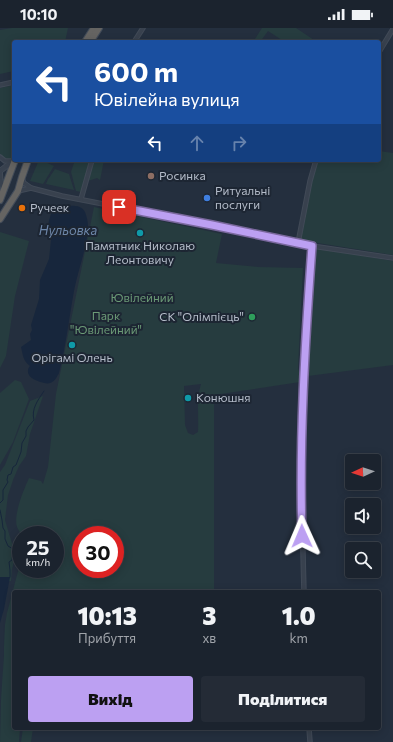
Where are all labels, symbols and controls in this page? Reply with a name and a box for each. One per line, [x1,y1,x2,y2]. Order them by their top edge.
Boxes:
text: 10:10 [20,5,57,23]
text: 600 m [94,54,178,88]
icon: left [28,56,80,108]
text: Ювілейна вулиця [94,88,240,110]
icon: left [144,132,166,154]
icon: ahead [186,132,208,154]
icon: right [228,132,250,154]
place label: Росинка [159,168,206,182]
marker: Росинка [146,171,156,181]
place label: Ритуальні послуги [215,183,270,211]
pin [102,190,136,224]
marker: Ритуальні послуги [202,193,212,203]
icon: arrive [108,196,130,218]
place label: Ручеек [30,200,70,214]
marker: Ручеек [17,203,27,213]
water label: Нульовка [39,222,98,238]
marker: Памятник Николаю Леонтовичу [135,228,145,238]
place label: Памятник Николаю Леонтовичу [85,238,195,266]
park label: Ювілейний [110,290,174,304]
park label: Парк "Ювілейний" [70,308,142,336]
place label: СК "Олімпієць" [159,309,244,323]
marker: СК "Олімпієць" [247,312,257,322]
marker: Орігамі Олень [67,340,77,350]
place label: Орігамі Олень [31,350,113,364]
place label: Конюшня [196,390,251,404]
marker: Конюшня [183,393,193,403]
north arrow [345,454,381,490]
map controls [345,454,381,578]
button: sound [345,498,381,534]
position arrow [281,515,323,557]
speed limit sign: 30 [72,526,124,578]
text: 25 [26,535,50,559]
button: search [345,542,381,578]
text: km/h [26,556,50,568]
text: 10:13 [77,601,137,630]
text: 3 [202,601,216,630]
text: 1.0 [282,601,316,630]
text: Прибуття [78,630,136,646]
text: хв [202,630,216,646]
text: km [289,630,308,646]
button: Вихід [28,676,193,722]
button: Поділитися [201,676,365,722]

